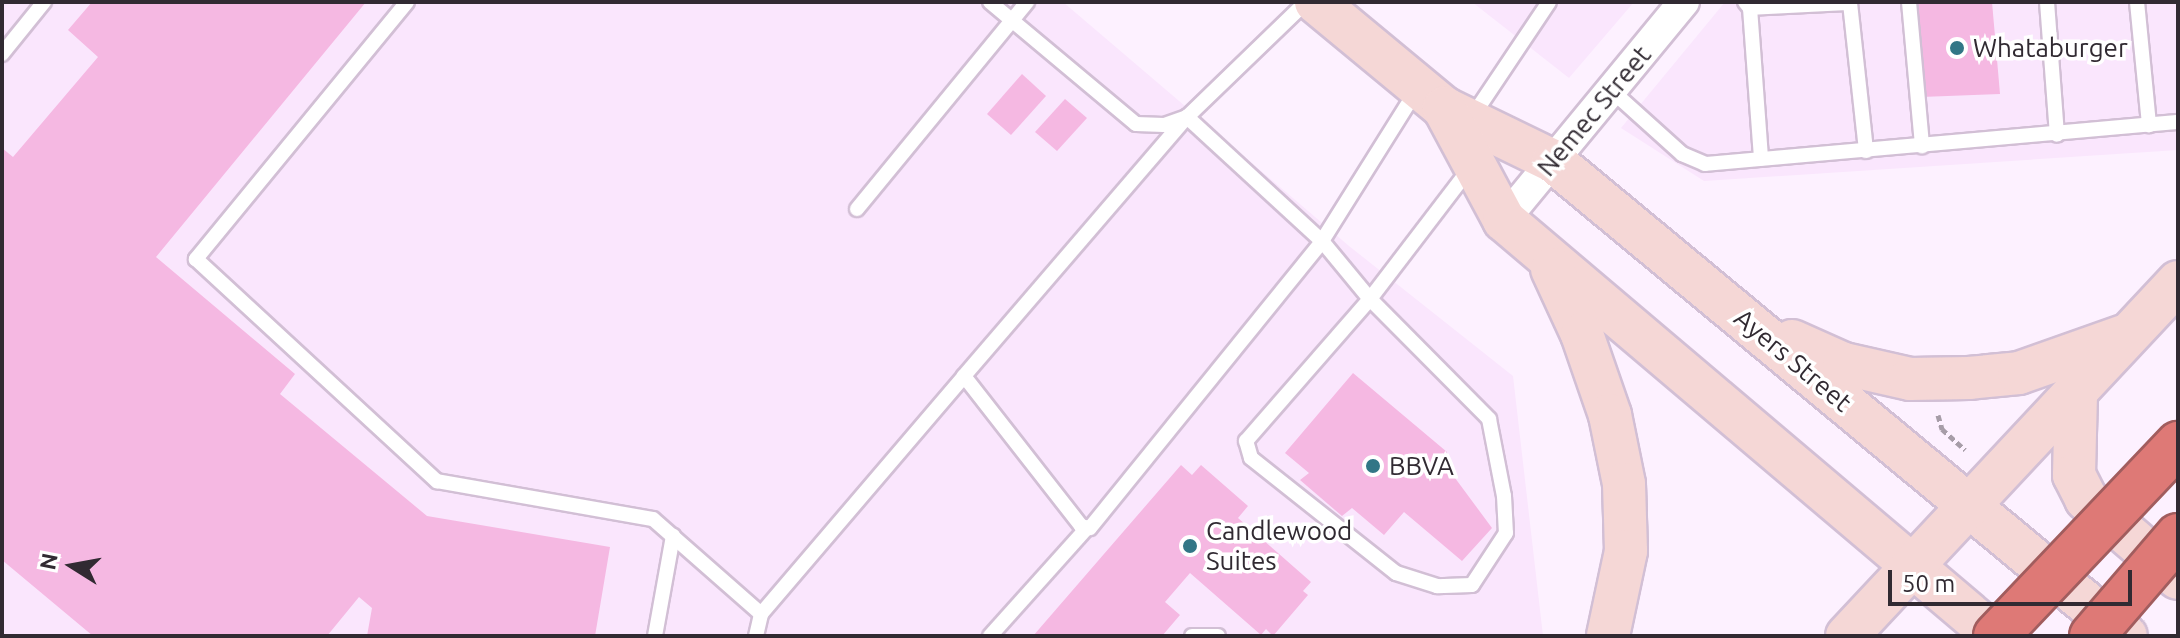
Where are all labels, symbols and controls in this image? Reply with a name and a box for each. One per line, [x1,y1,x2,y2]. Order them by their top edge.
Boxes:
place label: Whataburger [1973,32,2128,64]
marker: Whataburger [1948,39,1966,57]
street label: Nemec Street [1531,40,1657,182]
street label: Ayers Street [1728,302,1858,418]
place label: BBVA [1389,450,1454,482]
marker: BBVA [1364,457,1382,475]
place label: Candlewood Suites [1206,515,1352,576]
north arrow [32,526,112,606]
marker: Candlewood Suites [1181,537,1199,555]
text: N [34,551,62,572]
scale bar [1892,554,2136,604]
text: 50 m [1902,570,1955,597]

